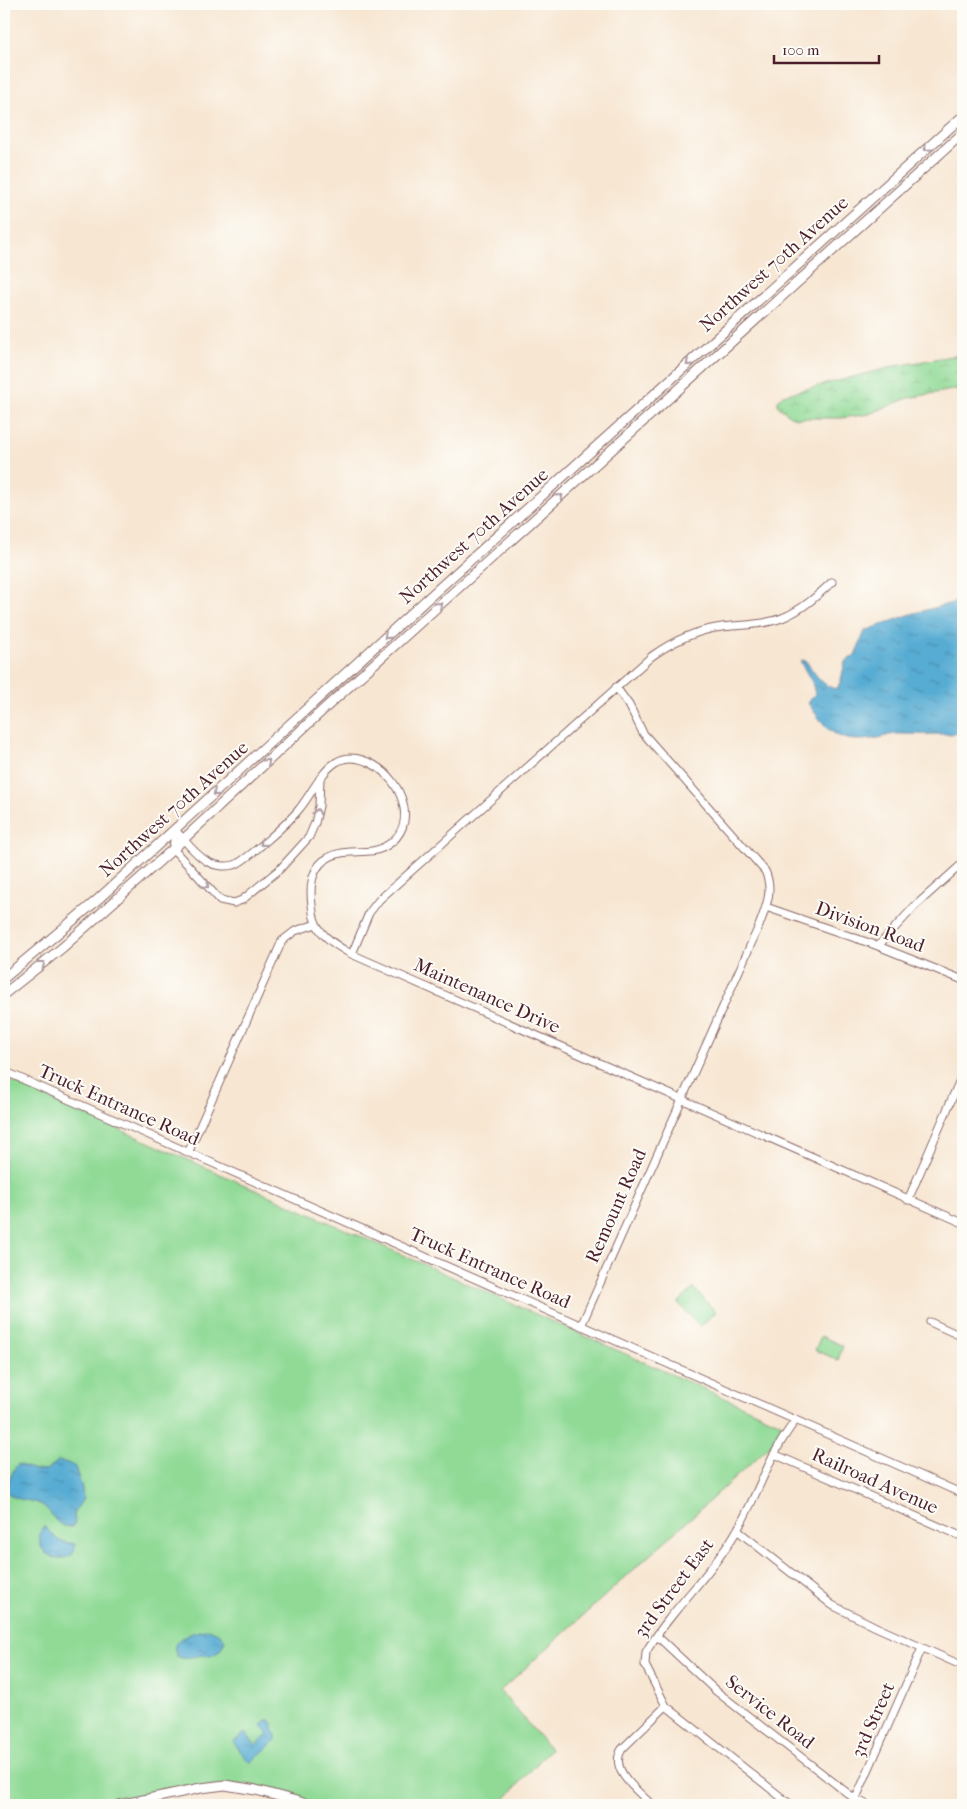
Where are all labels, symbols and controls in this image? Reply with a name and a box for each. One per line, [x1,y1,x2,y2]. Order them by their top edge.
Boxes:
scale bar [774,32,880,64]
text: 100 m [782,41,820,59]
one-way arrow [924,143,933,152]
street label: Northwest 70th Avenue [695,191,853,337]
one-way arrow [686,357,695,366]
street label: Northwest 70th Avenue [395,463,553,609]
one-way arrow [554,494,563,503]
one-way arrow [434,602,443,611]
one-way arrow [384,630,393,639]
street label: Northwest 70th Avenue [95,736,253,882]
one-way arrow [262,759,271,768]
one-way arrow [212,787,221,796]
one-way arrow [311,808,322,816]
one-way arrow [260,837,269,846]
one-way arrow [200,879,209,888]
street label: Division Road [813,897,928,957]
street label: Maintenance Drive [410,954,564,1038]
one-way arrow [36,961,45,969]
street label: Truck Entrance Road [35,1060,203,1151]
street label: Remount Road [581,1145,651,1267]
street label: Truck Entrance Road [406,1223,574,1314]
street label: Railroad Avenue [808,1443,942,1519]
street label: 3rd Street East [630,1534,719,1642]
street label: Service Road [721,1671,819,1754]
street label: 3rd Street [847,1679,899,1761]

